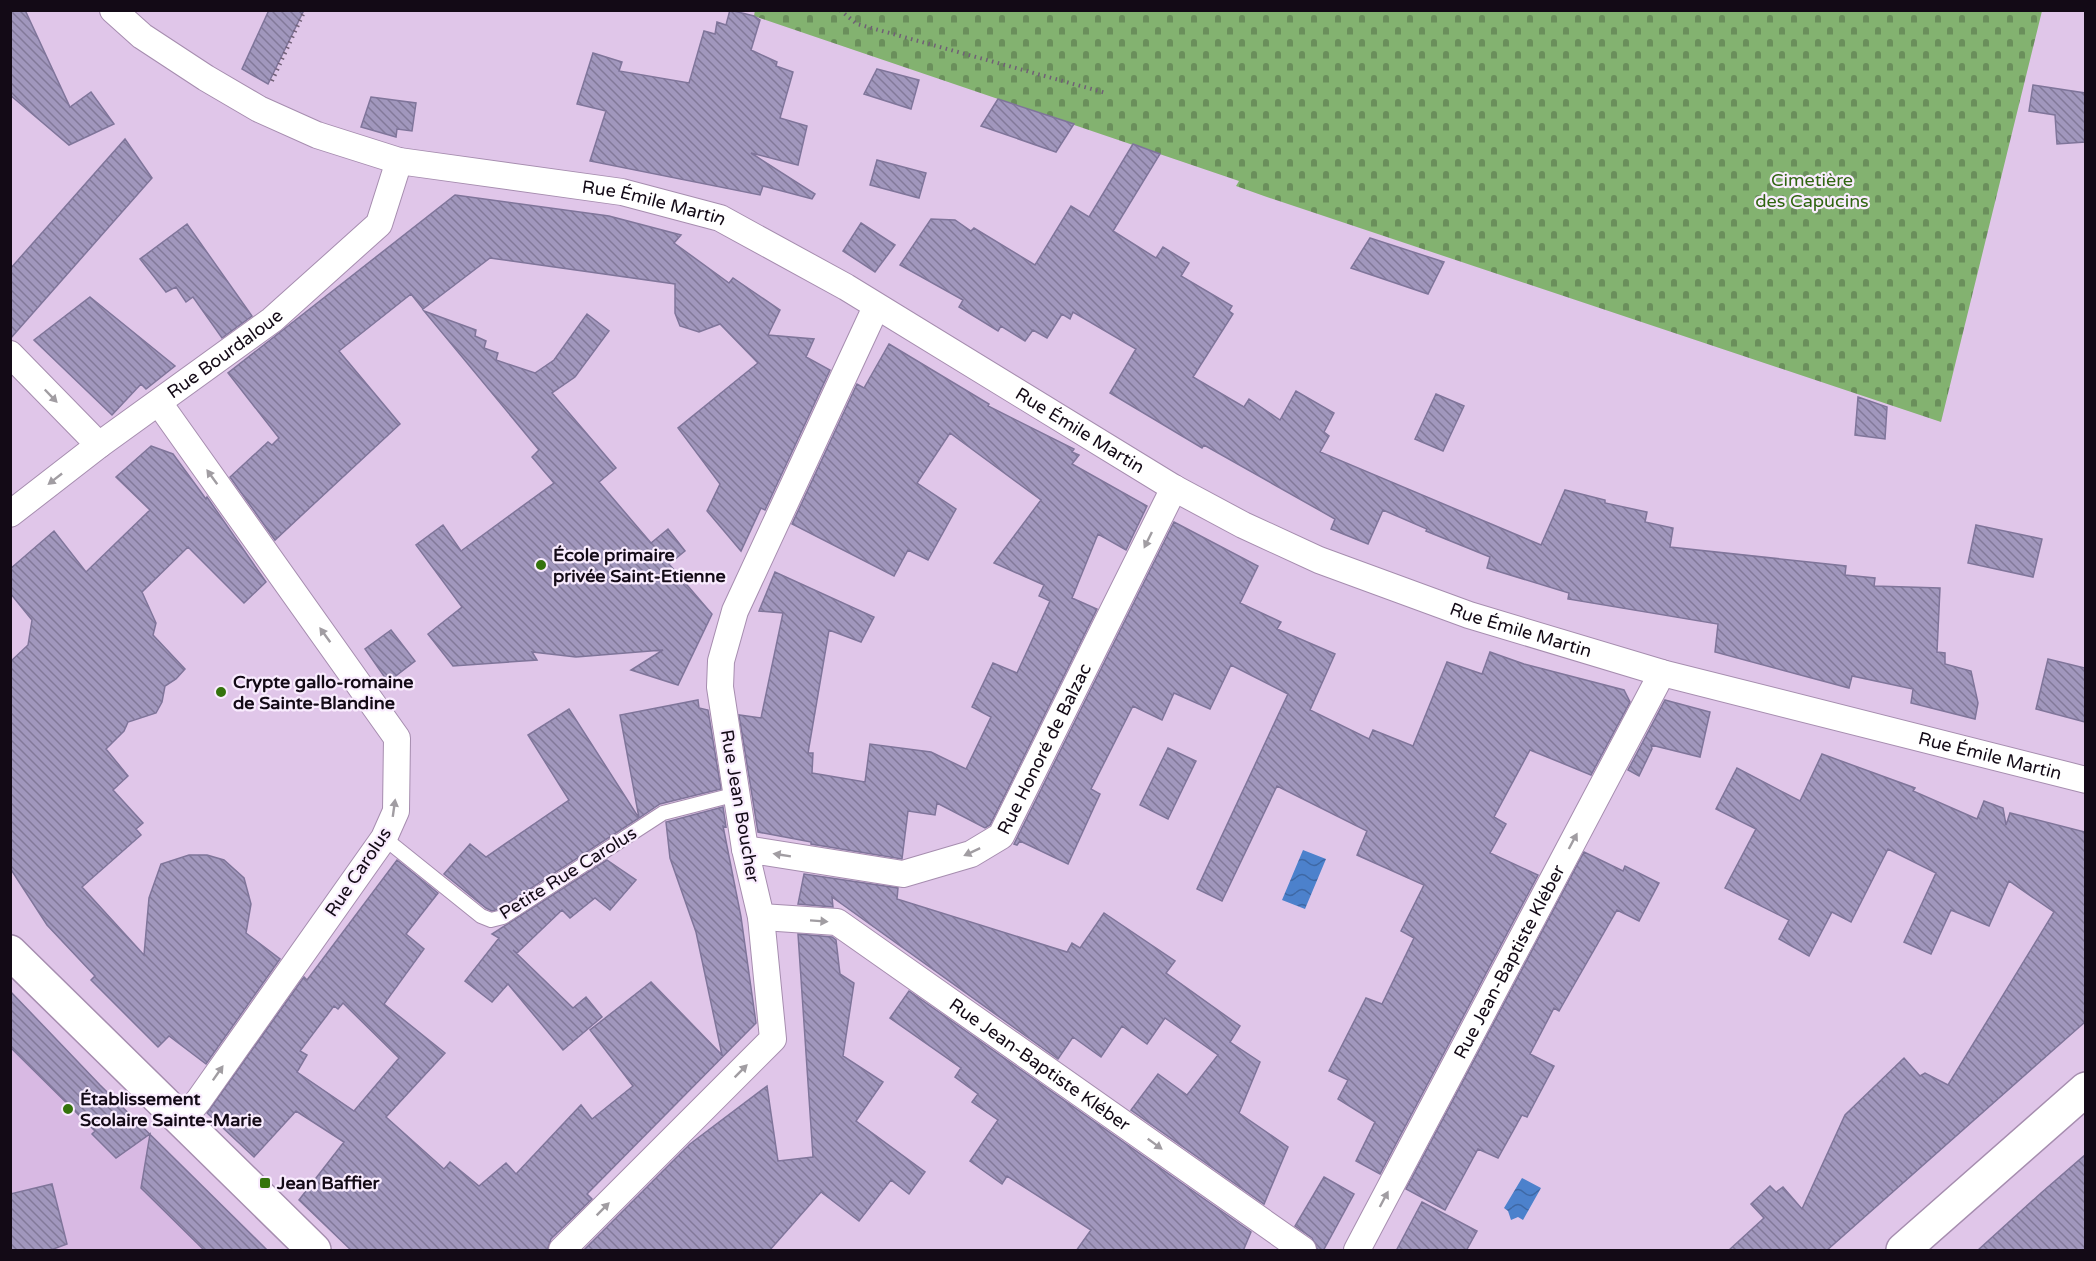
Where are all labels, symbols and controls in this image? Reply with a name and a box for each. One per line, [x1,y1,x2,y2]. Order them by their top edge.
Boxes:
park label: Cimetière des Capucins [1755,169,1869,212]
street label: Rue Émile Martin [581,176,730,230]
street label: Rue Bourdaloue [163,305,287,403]
street label: Rue Émile Martin [1011,382,1148,478]
one-way arrow [44,388,58,402]
one-way arrow [206,469,218,485]
one-way arrow [47,473,62,485]
one-way arrow [1143,532,1153,549]
place label: École primaire privée Saint-Etienne [553,544,726,587]
marker: École primaire privée Saint-Etienne [534,558,548,572]
street label: Rue Émile Martin [1447,598,1594,662]
one-way arrow [319,628,331,644]
street label: Rue Honoré de Balzac [992,660,1096,838]
place label: Crypte gallo-romaine de Sainte-Blandine [233,671,413,714]
marker: Crypte gallo-romaine de Sainte-Blandine [214,685,228,699]
street label: Rue Émile Martin [1916,727,2064,784]
street label: Rue Jean Boucher [716,728,764,884]
one-way arrow [390,798,399,817]
street label: Petite Rue Carolus [495,822,641,924]
street label: Rue Carolus [320,823,396,921]
one-way arrow [1569,832,1578,849]
one-way arrow [964,847,981,856]
one-way arrow [773,850,792,859]
street label: Rue Jean-Baptiste Kléber [1449,861,1570,1063]
one-way arrow [810,916,829,925]
street label: Rue Jean-Baptiste Kléber [945,993,1135,1136]
one-way arrow [734,1065,748,1079]
one-way arrow [212,1066,224,1082]
place label: Établissement Scolaire Sainte-Marie [80,1088,262,1131]
marker: Établissement Scolaire Sainte-Marie [61,1102,75,1116]
one-way arrow [1147,1137,1162,1149]
place label: Jean Baffier [276,1172,380,1194]
marker: Jean Baffier [258,1176,272,1190]
one-way arrow [1379,1190,1389,1207]
one-way arrow [596,1203,610,1217]

